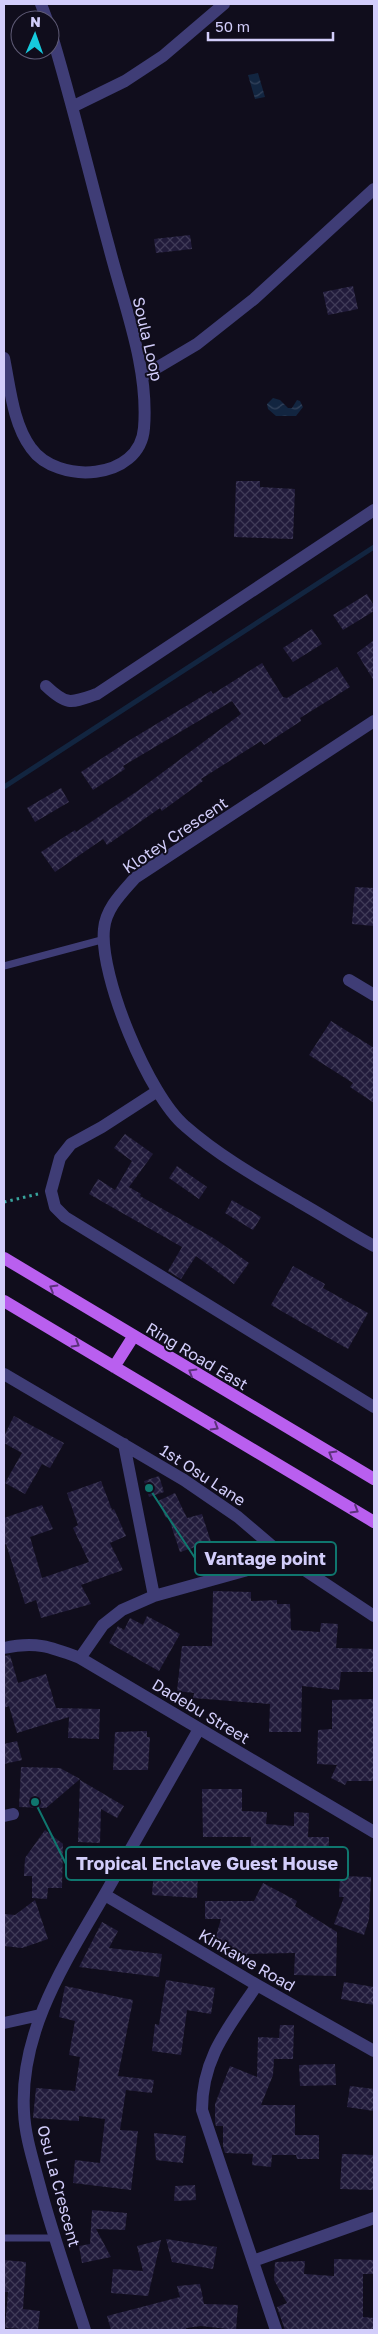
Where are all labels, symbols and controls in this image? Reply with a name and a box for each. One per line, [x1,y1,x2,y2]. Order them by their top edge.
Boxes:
north arrow [10,10,60,60]
scale bar [208,10,333,42]
text: N [30,13,41,30]
text: 50 m [215,17,250,35]
street label: Soula Loop [129,295,167,383]
street label: Klotey Crescent [119,792,231,878]
one-way arrow [49,1285,58,1295]
street label: Ring Road East [142,1318,252,1394]
one-way arrow [70,1338,79,1348]
one-way arrow [189,1368,198,1378]
one-way arrow [210,1421,219,1431]
street label: 1st Osu Lane [156,1440,250,1510]
one-way arrow [329,1451,338,1461]
one-way arrow [350,1504,359,1514]
callout: Vantage point [195,1542,336,1575]
text: Vantage point [204,1547,326,1569]
street label: Dadebu Street [149,1674,253,1748]
callout: Tropical Enclave Guest House [66,1847,348,1880]
text: Tropical Enclave Guest House [76,1852,338,1874]
street label: Kinkawe Road [195,1924,299,1996]
street label: Osu La Crescent [33,2123,85,2249]

